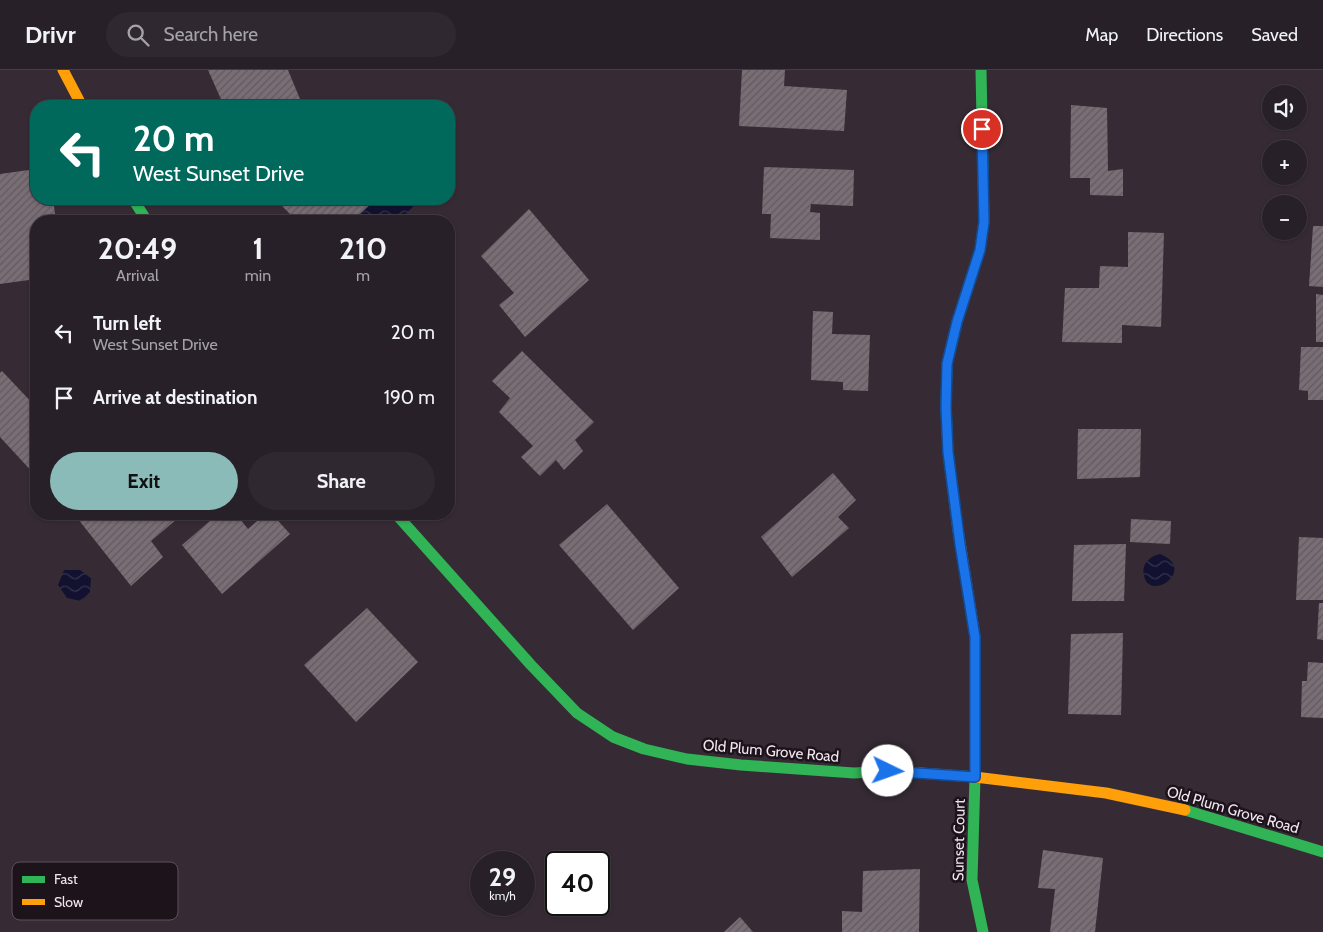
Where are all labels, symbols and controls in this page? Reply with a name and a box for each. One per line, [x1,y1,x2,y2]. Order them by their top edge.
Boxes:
search box [106,12,456,57]
text: Drivr [25,20,76,49]
icon: search [124,21,152,49]
text: Search here [164,23,258,46]
text: Map [1085,24,1118,46]
text: Directions [1146,24,1223,46]
text: Saved [1251,24,1298,46]
map controls [1262,85,1307,240]
button: sound [1262,85,1307,130]
pin [961,108,1003,150]
icon: arrive [968,115,996,143]
text: 20 m [133,117,215,160]
icon: left [50,120,115,185]
button: + [1262,140,1307,185]
text: West Sunset Drive [133,160,304,187]
button: − [1262,195,1307,240]
text: 20:49 [98,230,177,267]
text: 1 [252,230,264,267]
text: 210 [339,230,387,267]
text: Arrival [116,266,159,285]
text: min [245,266,271,285]
text: m [356,266,370,285]
text: Turn left [93,312,161,335]
icon: left [50,319,78,347]
text: 20 m [391,321,435,344]
text: West Sunset Drive [93,335,218,354]
icon: arrive [50,384,78,412]
text: Arrive at destination [93,386,257,409]
text: 190 m [384,386,435,409]
button: Exit [50,452,238,510]
button: Share [248,452,435,510]
street label: Old Plum Grove Road [702,736,840,766]
position arrow [861,744,913,796]
street label: Old Plum Grove Road [1165,783,1301,837]
street label: Sunset Court [949,799,969,881]
speed limit sign: 40 [545,851,610,916]
legend [12,862,178,920]
text: 29 [489,862,516,892]
text: Fast [54,870,78,888]
text: km/h [489,888,516,903]
text: Slow [54,893,83,911]

